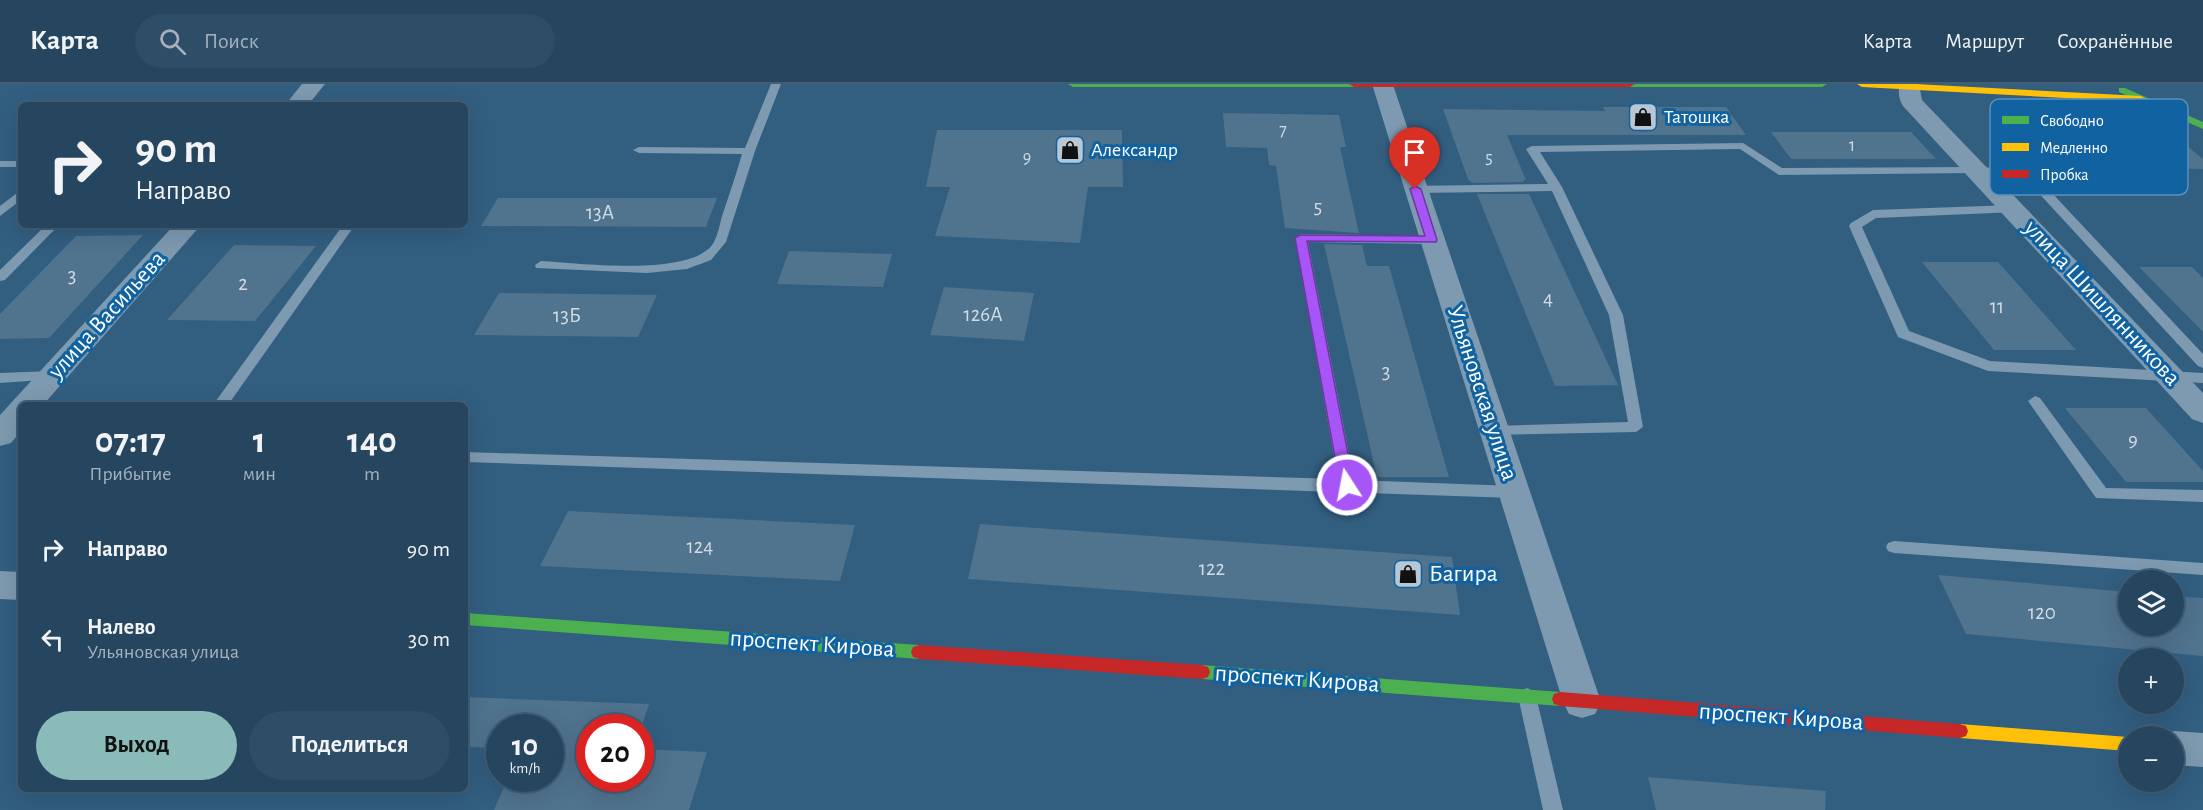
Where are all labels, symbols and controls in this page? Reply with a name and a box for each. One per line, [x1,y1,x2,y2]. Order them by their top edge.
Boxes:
search box [135,14,555,68]
icon: search [156,25,189,58]
text: Карта [30,27,99,55]
text: Поиск [204,30,259,52]
text: Карта [1863,31,1912,52]
text: Маршрут [1945,31,2024,52]
text: Сохранённые [2057,31,2173,52]
legend [1990,99,2188,195]
shop icon: Татошка [1627,101,1659,133]
place label: Татошка [1664,107,1729,127]
text: Свободно [2040,113,2104,129]
house number: 7 [1279,122,1287,140]
icon: right [36,126,114,204]
pin [1389,127,1440,189]
text: 90 m [135,128,217,170]
shop icon: Александр [1054,134,1086,166]
icon: arrive [1398,136,1431,169]
house number: 1 [1849,137,1855,155]
place label: Александр [1091,140,1178,160]
text: Медленно [2040,140,2108,156]
house number: 9 [1023,149,1031,167]
house number: 5 [1485,149,1493,167]
text: Пробка [2040,167,2089,183]
text: Направо [135,177,231,204]
house number: 5 [1314,196,1322,217]
house number: 13А [586,202,614,223]
street label: улица Шишлянникова [2019,215,2185,390]
street label: улица Васильева [43,247,170,384]
house number: 3 [68,265,76,286]
house number: 2 [238,273,248,294]
house number: 4 [1543,288,1553,309]
house number: 11 [1990,296,2004,317]
street label: Ульяновская улица [1442,303,1522,483]
house number: 126А [964,304,1003,325]
house number: 13Б [553,305,581,326]
house number: 3 [1382,361,1390,382]
text: 07:17 [95,423,166,459]
text: 1 [253,423,266,459]
text: 140 [347,423,397,459]
house number: 9 [2128,429,2138,450]
position arrow [1315,453,1379,517]
text: Прибытие [89,464,172,484]
text: мин [243,464,276,484]
text: m [364,464,380,484]
icon: right [36,533,69,566]
house number: 124 [687,536,713,557]
text: Направо [87,538,168,560]
text: 90 m [407,538,450,560]
house number: 122 [1199,558,1225,579]
shop icon: Багира [1392,558,1424,590]
place label: Багира [1429,562,1498,586]
map controls [2118,570,2184,792]
button: layers [2118,570,2184,636]
house number: 120 [2028,602,2056,623]
text: Налево [87,616,156,638]
icon: left [36,623,69,656]
street label: проспект Кирова [729,626,895,662]
text: 30 m [408,628,450,650]
text: Ульяновская улица [87,642,239,662]
button: + [2118,648,2184,714]
street label: проспект Кирова [1214,661,1380,697]
street label: проспект Кирова [1698,699,1864,735]
button: Выход [36,711,237,780]
button: Поделиться [249,711,450,780]
speed limit sign: 20 [576,714,654,792]
button: − [2118,726,2184,792]
text: 10 [512,731,538,761]
text: km/h [510,761,540,776]

